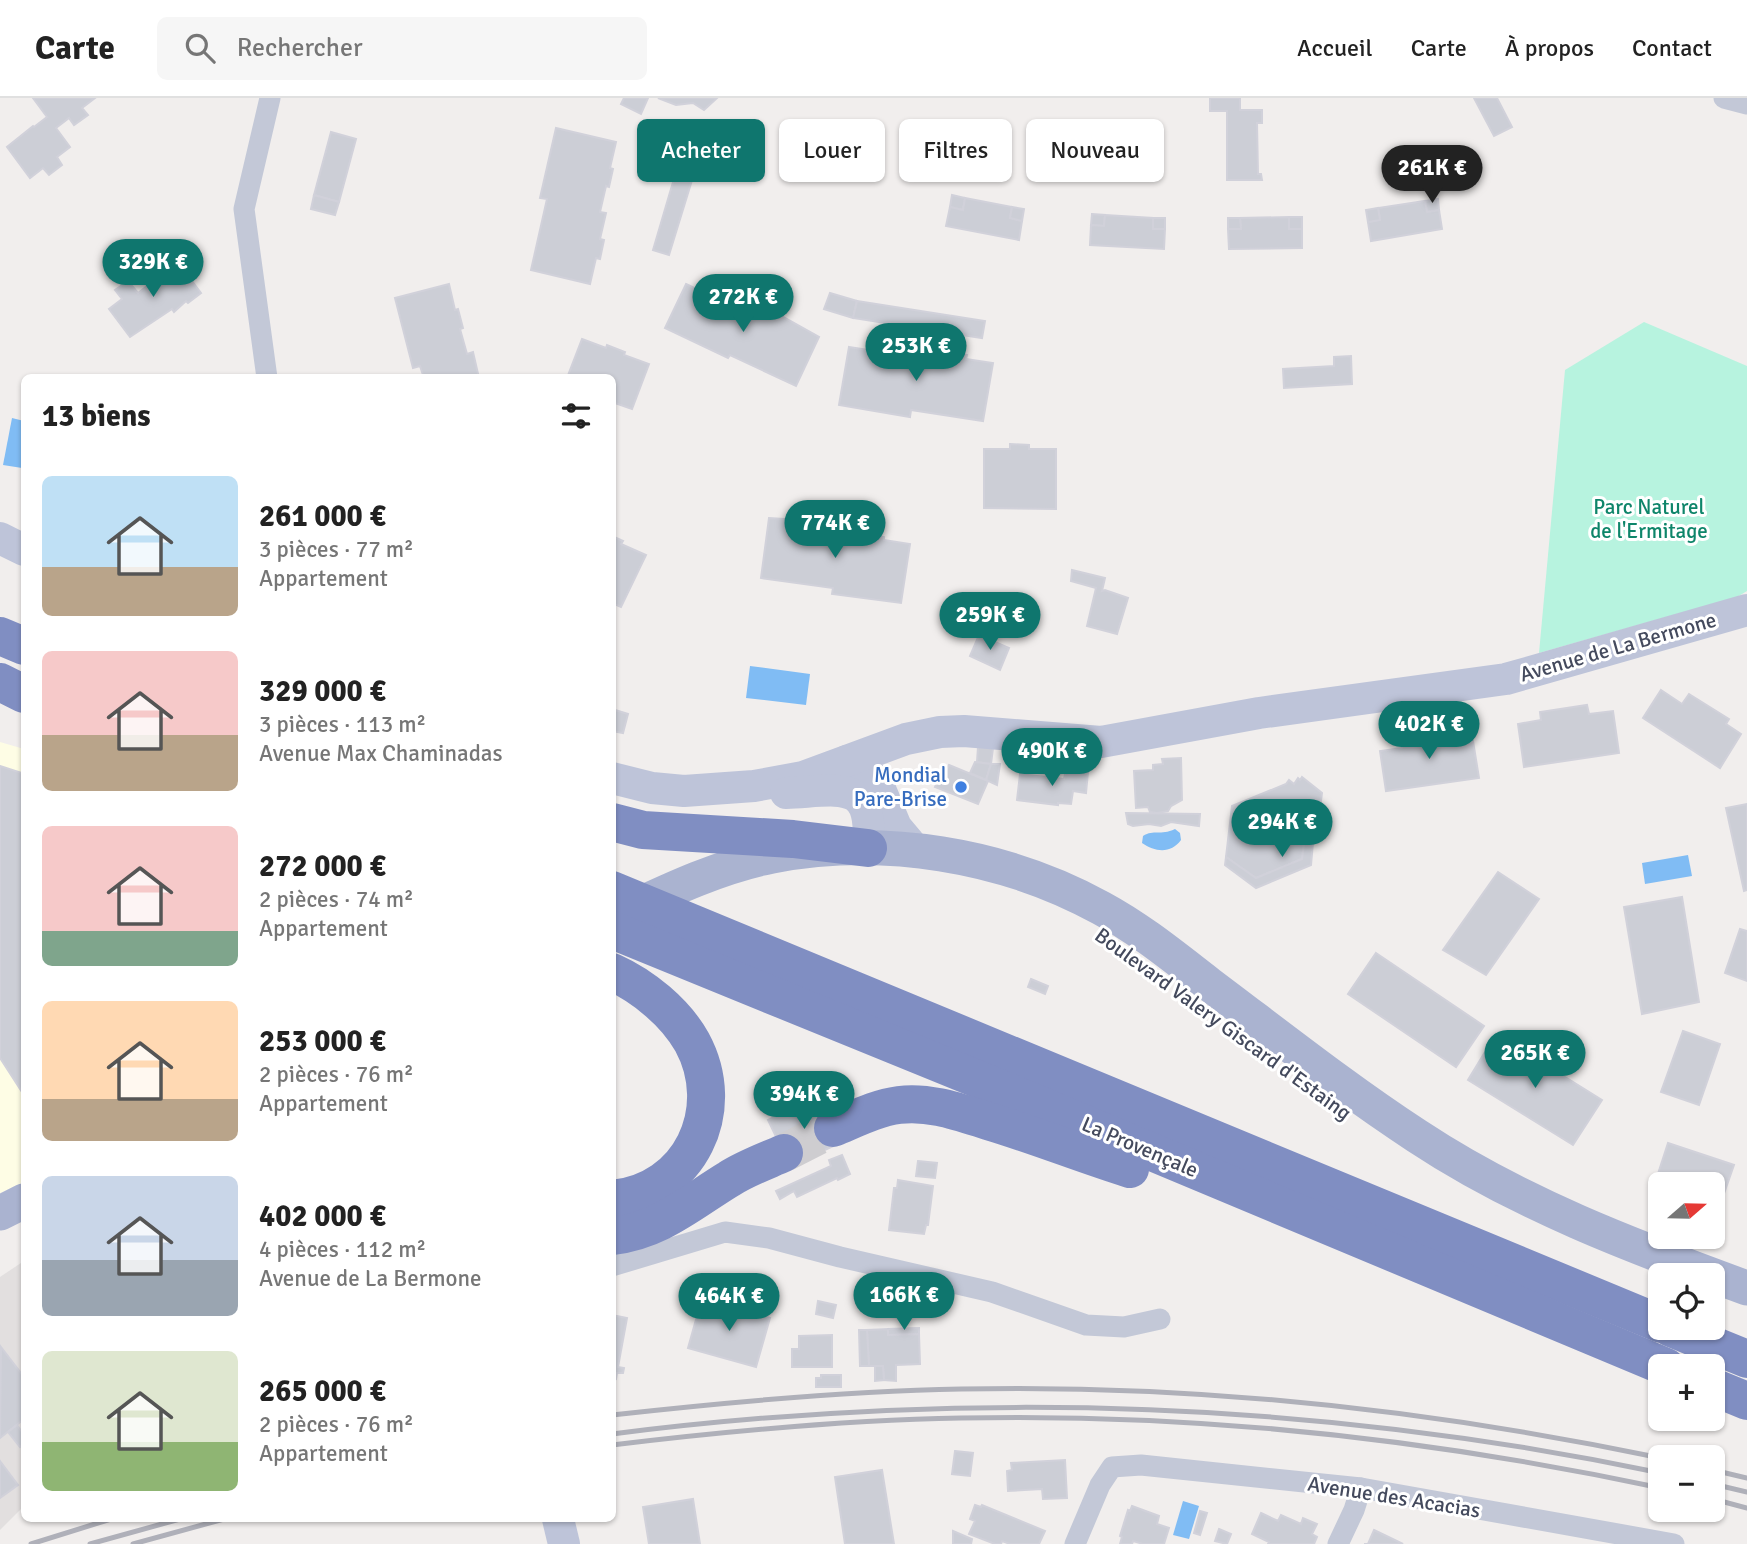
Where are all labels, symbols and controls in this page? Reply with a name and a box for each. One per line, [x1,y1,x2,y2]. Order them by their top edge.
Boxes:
search box [157,17,647,80]
text: Carte [35,28,115,69]
icon: search [181,29,219,67]
text: Rechercher [237,32,363,64]
text: Accueil [1297,33,1373,63]
text: Carte [1411,33,1467,63]
text: À propos [1505,33,1594,63]
text: Contact [1632,33,1712,63]
chip: Acheter [637,119,765,182]
chip: Louer [779,119,885,182]
chip: Filtres [899,119,1012,182]
chip: Nouveau [1026,119,1164,182]
pin: 261K € [1375,146,1489,205]
text: 261K € [1397,153,1467,182]
pin: 329K € [96,240,210,299]
text: 329K € [118,247,188,276]
pin: 272K € [686,274,800,334]
text: 272K € [708,282,778,311]
pin: 253K € [859,324,973,383]
text: 253K € [881,331,951,360]
icon: filters [557,397,595,435]
text: 13 biens [42,398,151,435]
park label: Parc Naturel de l'Ermitage [1590,494,1708,544]
text: 261 000 € [259,498,386,535]
pin: 774K € [778,500,892,560]
icon: home [98,504,182,588]
text: 774K € [800,508,870,537]
text: 3 pièces · 77 m² [259,535,414,564]
text: Appartement [259,564,388,593]
pin: 259K € [933,592,1047,652]
text: 259K € [955,600,1025,629]
street label: Avenue de La Bermone [1517,607,1719,687]
text: 329 000 € [259,673,386,710]
icon: home [98,679,182,763]
pin: 402K € [1372,702,1486,761]
text: 402K € [1394,709,1464,738]
text: 3 pièces · 113 m² [259,710,426,739]
pin: 490K € [995,728,1109,788]
text: 490K € [1017,736,1087,765]
text: Avenue Max Chaminadas [259,739,503,768]
place label: Mondial Pare-Brise [854,762,947,812]
marker: Mondial Pare-Brise [953,779,969,795]
pin: 294K € [1225,800,1339,859]
text: 294K € [1247,807,1317,836]
text: 272 000 € [259,848,386,885]
icon: home [98,854,182,938]
text: 2 pièces · 74 m² [259,885,414,914]
text: Appartement [259,914,388,943]
street label: Boulevard Valery Giscard d'Estaing [1090,922,1356,1126]
text: 253 000 € [259,1023,386,1060]
icon: home [98,1029,182,1113]
pin: 265K € [1478,1030,1592,1090]
text: 265K € [1500,1038,1570,1067]
text: 2 pièces · 76 m² [259,1060,414,1089]
pin: 394K € [747,1072,861,1131]
text: 394K € [769,1079,839,1108]
text: Appartement [259,1089,388,1118]
street label: La Provençale [1078,1111,1202,1183]
north arrow [1648,1172,1726,1250]
map controls [1648,1172,1725,1522]
text: 402 000 € [259,1198,386,1235]
icon: home [98,1204,182,1288]
text: 4 pièces · 112 m² [259,1235,426,1264]
button: locate [1648,1263,1725,1340]
text: Avenue de La Bermone [259,1264,482,1293]
pin: 166K € [847,1272,961,1332]
pin: 464K € [672,1274,786,1333]
text: 166K € [869,1280,939,1309]
text: 464K € [694,1281,764,1310]
button: + [1648,1354,1725,1431]
text: 265 000 € [259,1373,386,1410]
icon: home [98,1379,182,1463]
text: 2 pièces · 76 m² [259,1410,414,1439]
text: Appartement [259,1439,388,1468]
button: − [1648,1445,1725,1522]
street label: Avenue des Acacias [1306,1471,1482,1523]

